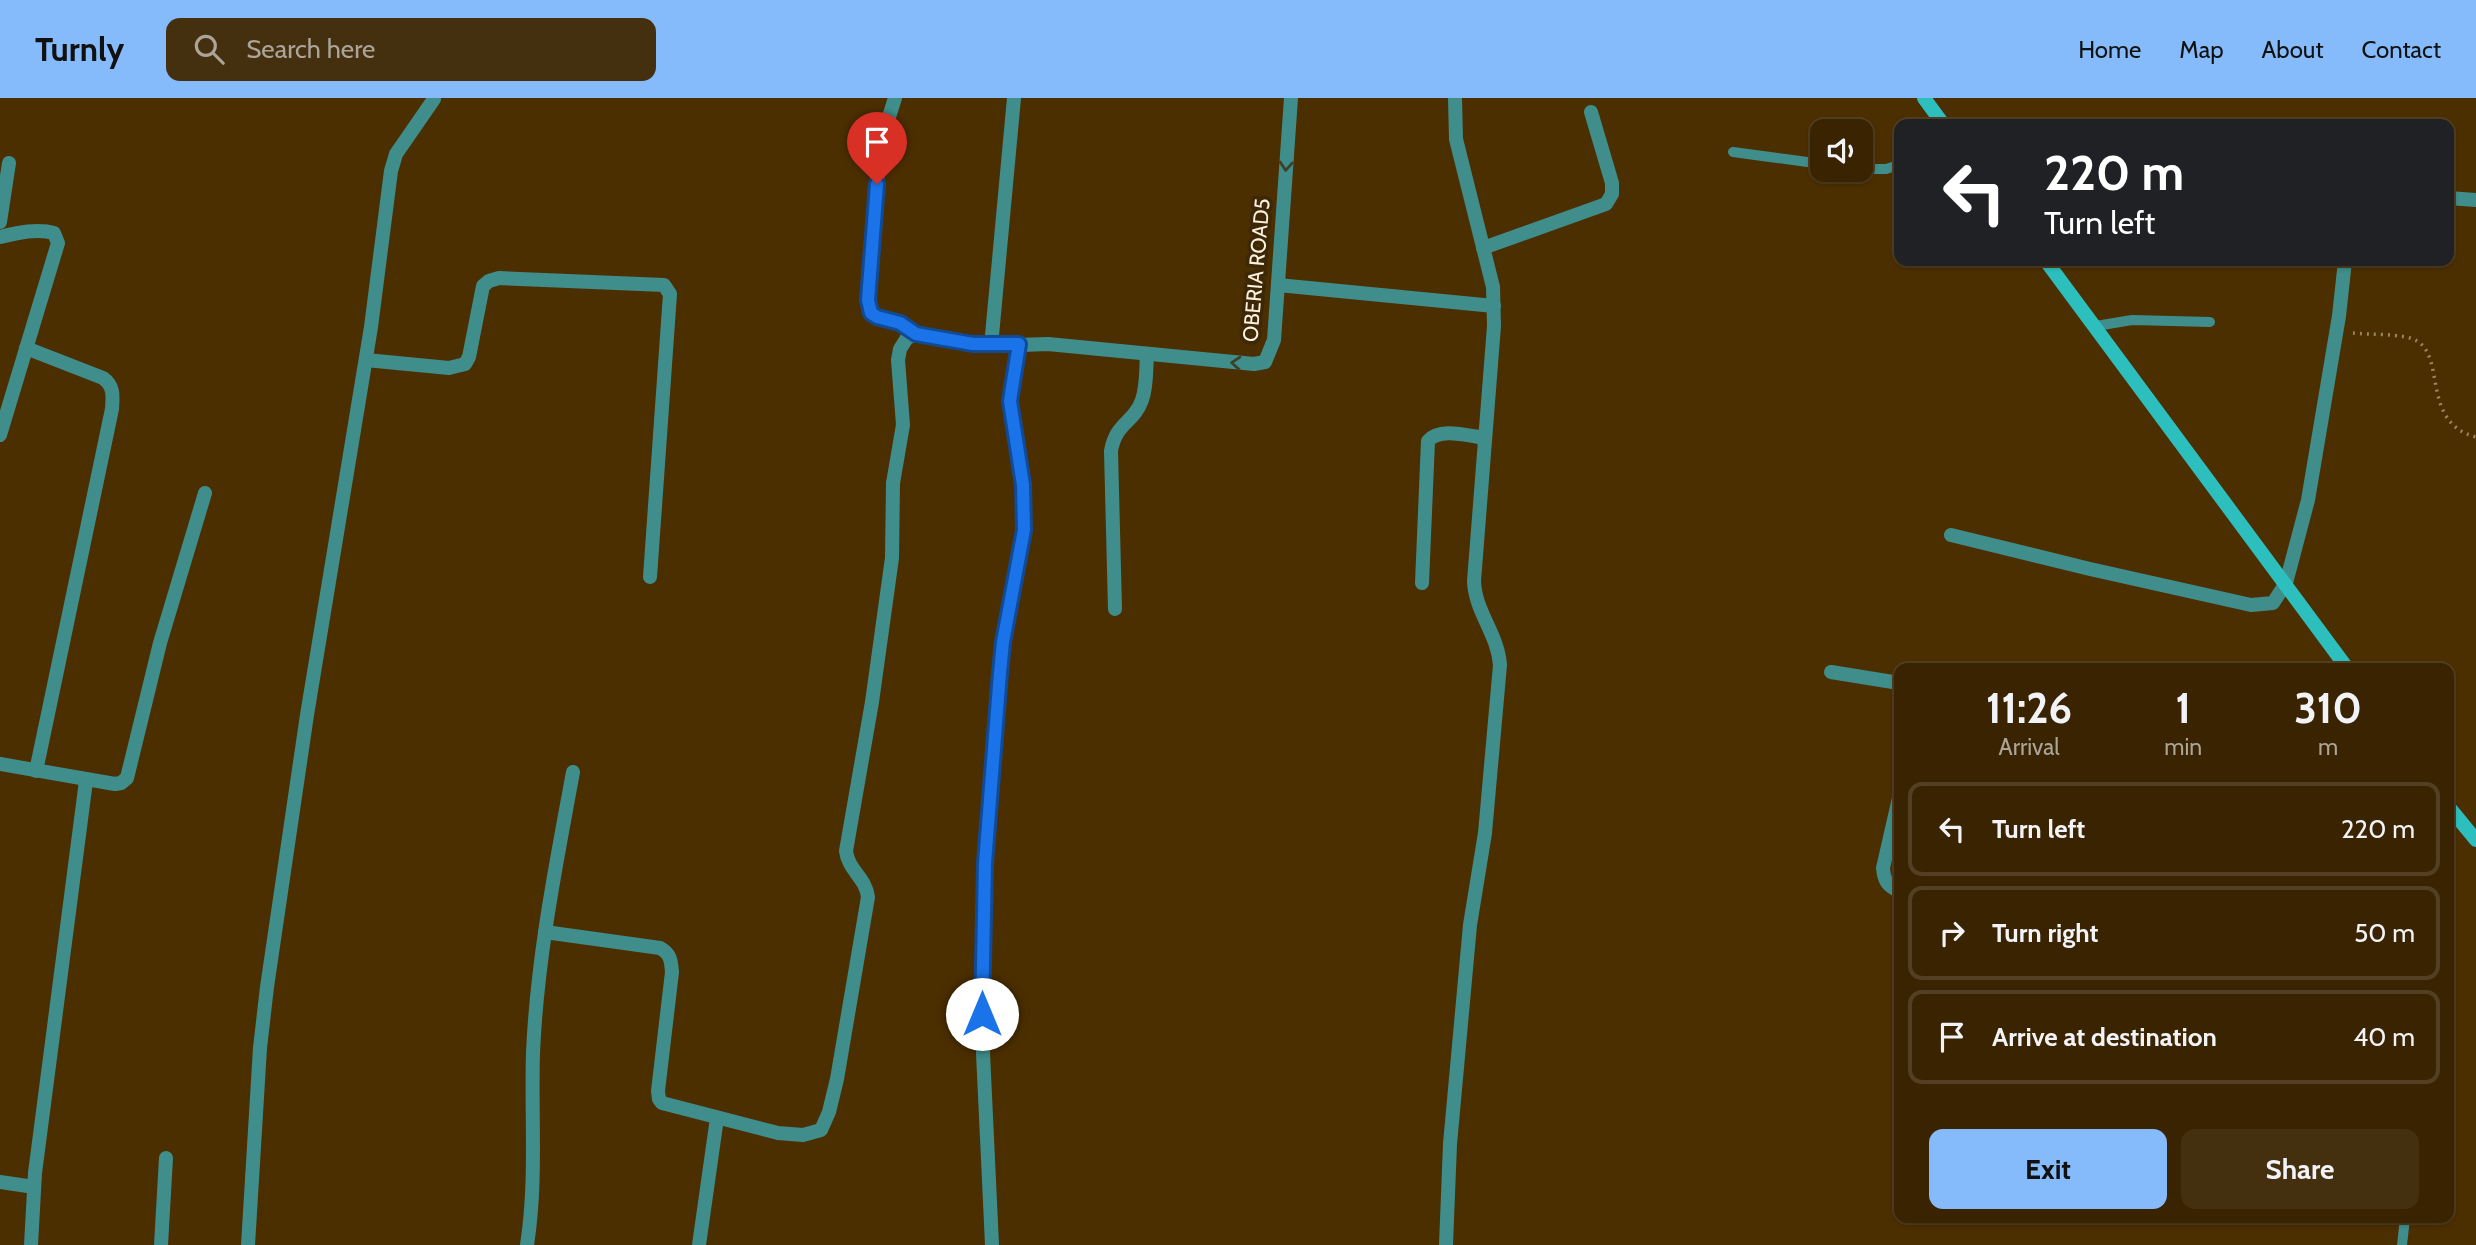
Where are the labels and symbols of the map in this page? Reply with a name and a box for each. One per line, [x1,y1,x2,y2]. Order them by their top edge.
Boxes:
pin [847,112,907,184]
one-way arrow [1279,161,1294,172]
street label: OBERIA ROAD5 [1237,197,1275,343]
one-way arrow [1230,356,1241,371]
position arrow [945,977,1019,1051]

